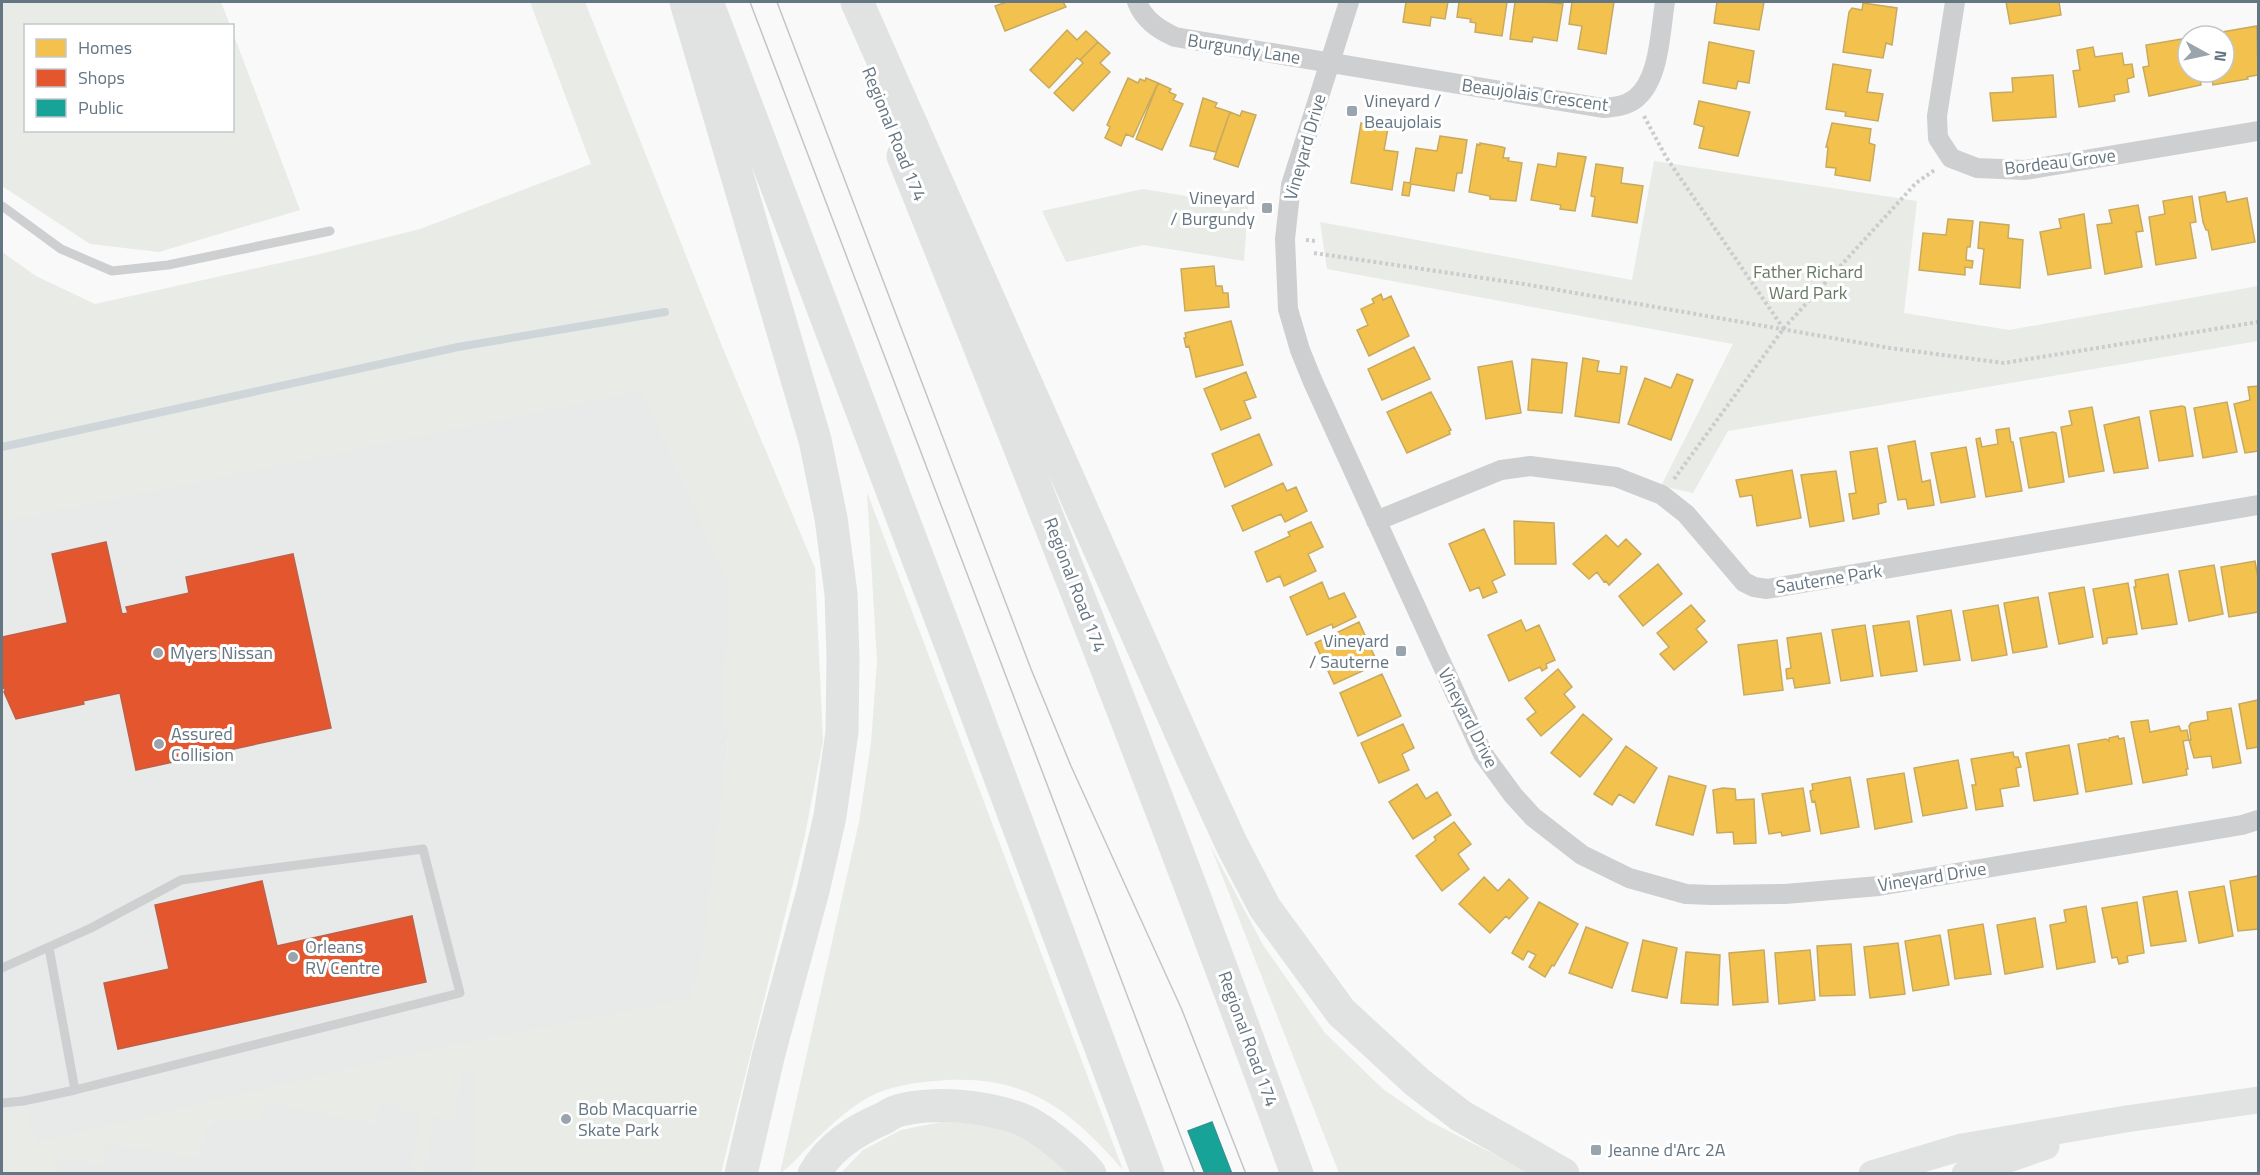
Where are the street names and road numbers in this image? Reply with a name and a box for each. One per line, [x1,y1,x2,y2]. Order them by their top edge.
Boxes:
street label: Burgundy Lane [1186,26,1302,71]
street label: Regional Road 174 [855,63,934,205]
street label: Beaujolais Crescent [1460,71,1611,118]
street label: Vineyard Drive [1276,91,1333,203]
street label: Bordeau Grove [2003,141,2117,182]
street label: Regional Road 174 [1037,513,1114,656]
street label: Sauterne Park [1774,557,1884,600]
street label: Vineyard Drive [1432,663,1505,773]
street label: Vineyard Drive [1876,855,1988,898]
street label: Regional Road 174 [1211,967,1286,1110]

